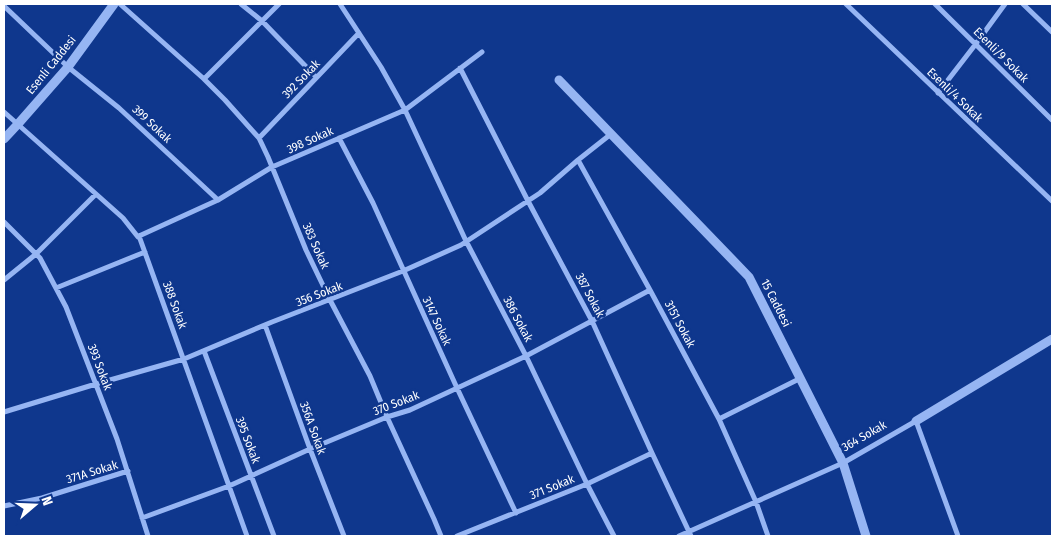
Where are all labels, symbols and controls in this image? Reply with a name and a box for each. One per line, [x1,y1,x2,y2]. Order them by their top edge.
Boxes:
street label: Esenli/9 Sokak [971,25,1032,86]
street label: Esenli Caddesi [23,33,79,97]
street label: 392 Sokak [279,57,323,101]
street label: Esenli/4 Sokak [924,65,986,125]
street label: 399 Sokak [129,102,175,146]
street label: 398 Sokak [285,123,336,156]
street label: 383 Sokak [300,221,332,272]
street label: 387 Sokak [573,270,608,320]
street label: 15 Caddesi [758,277,794,329]
street label: 388 Sokak [160,279,190,331]
street label: 356 Sokak [294,279,345,309]
street label: 3147 Sokak [420,294,455,348]
street label: 386 Sokak [500,294,536,344]
street label: 3151 Sokak [662,298,698,350]
street label: 393 Sokak [85,342,115,392]
street label: 370 Sokak [371,388,421,418]
street label: 356A Sokak [297,400,329,457]
street label: 395 Sokak [233,415,263,466]
street label: 364 Sokak [839,417,889,454]
street label: 371A Sokak [65,457,120,486]
street label: 371 Sokak [528,472,577,502]
north arrow [10,480,60,530]
text: N [37,494,56,508]

